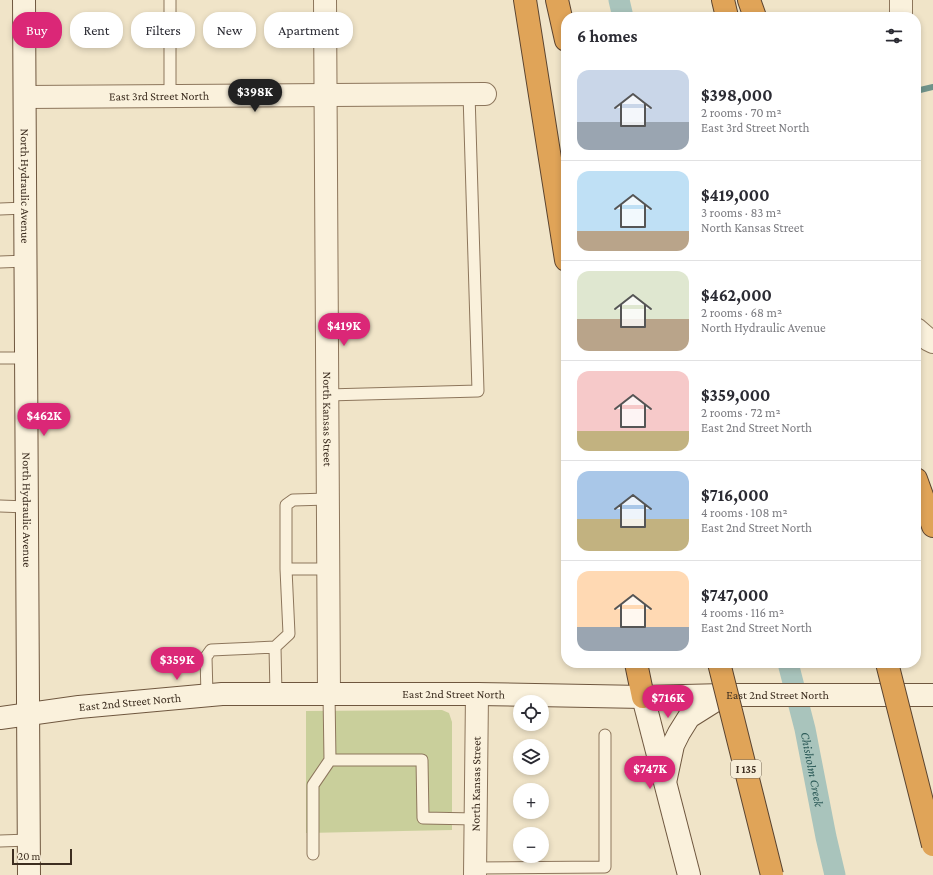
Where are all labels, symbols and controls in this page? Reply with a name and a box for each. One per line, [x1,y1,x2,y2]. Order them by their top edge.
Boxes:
chip: Buy [12,12,62,48]
chip: Rent [70,12,123,48]
chip: Filters [131,12,195,48]
chip: New [203,12,256,48]
chip: Apartment [264,12,353,48]
icon: filters [883,25,905,47]
text: 6 homes [577,27,637,46]
pin: $398K [227,79,283,113]
text: $398K [237,84,273,99]
icon: home [609,86,657,134]
text: $398,000 [701,86,773,105]
street label: East 3rd Street North [109,89,210,103]
text: 2 rooms · 70 m² [701,105,782,120]
text: East 3rd Street North [701,120,809,135]
street label: North Hydraulic Avenue [18,128,32,244]
text: $419,000 [701,186,770,205]
icon: home [609,187,657,235]
text: 3 rooms · 83 m² [701,205,781,220]
text: North Kansas Street [701,220,804,235]
text: $462,000 [701,286,772,305]
icon: home [609,287,657,335]
text: 2 rooms · 68 m² [701,305,782,320]
pin: $419K [316,313,372,347]
text: $419K [327,318,361,333]
text: North Hydraulic Avenue [701,320,826,335]
street label: North Kansas Street [320,371,335,468]
text: $359,000 [701,386,770,405]
icon: home [609,387,657,435]
pin: $462K [16,403,72,437]
text: 2 rooms · 72 m² [701,405,781,420]
text: $462K [26,408,62,423]
text: East 2nd Street North [701,420,812,435]
street label: North Hydraulic Avenue [20,452,34,568]
text: $716,000 [701,486,769,505]
icon: home [609,487,657,535]
text: 4 rooms · 108 m² [701,505,788,520]
text: East 2nd Street North [701,520,812,535]
text: $747,000 [701,586,769,605]
icon: home [609,587,657,635]
text: 4 rooms · 116 m² [701,605,784,620]
text: East 2nd Street North [701,620,812,635]
pin: $359K [149,647,205,681]
text: $359K [160,652,194,667]
pin: $716K [640,685,696,719]
street label: East 2nd Street North [402,687,506,702]
street label: East 2nd Street North [726,688,829,702]
text: $716K [651,690,685,705]
street label: East 2nd Street North [78,691,182,714]
map controls [513,695,549,863]
button: locate [513,695,549,731]
water label: Chisholm Creek [798,730,827,809]
street label: North Kansas Street [468,735,484,832]
button: layers [513,739,549,775]
pin: $747K [622,756,678,790]
road number: I 135 [731,760,761,778]
text: $747K [633,761,667,776]
button: + [513,783,549,819]
button: − [513,827,549,863]
scale bar [12,847,72,866]
text: 20 m [18,850,40,862]

